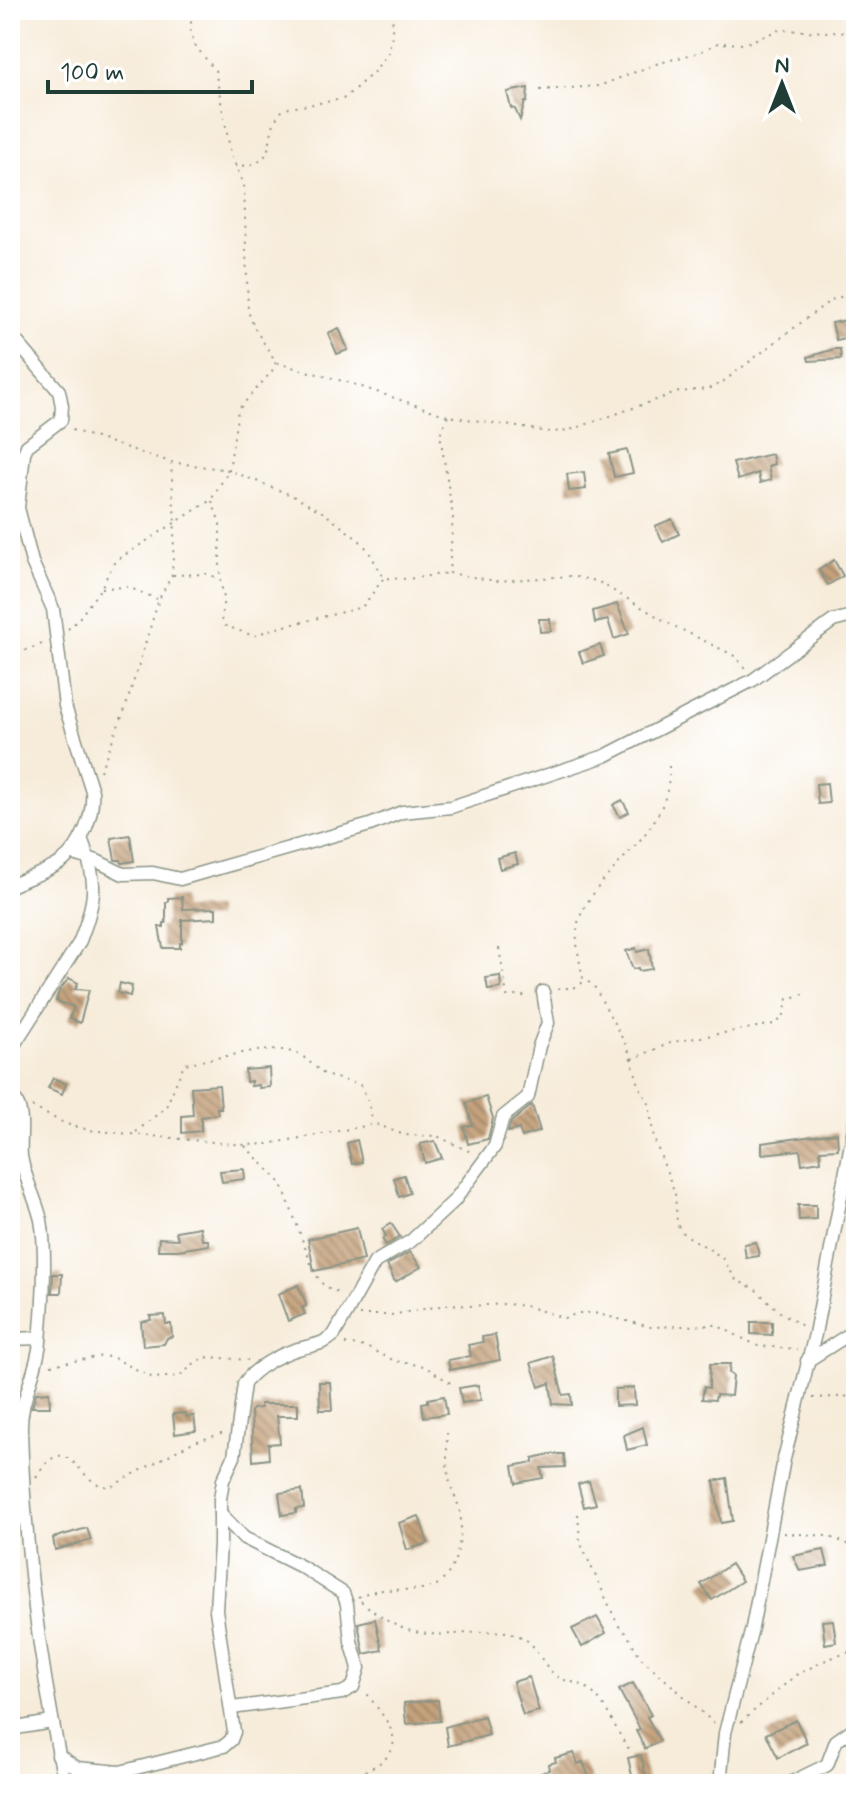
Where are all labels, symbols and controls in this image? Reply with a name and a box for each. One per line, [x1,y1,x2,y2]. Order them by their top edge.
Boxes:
scale bar [48,44,252,94]
north arrow [742,44,822,124]
text: N [775,52,789,80]
text: 100 m [60,58,124,89]

